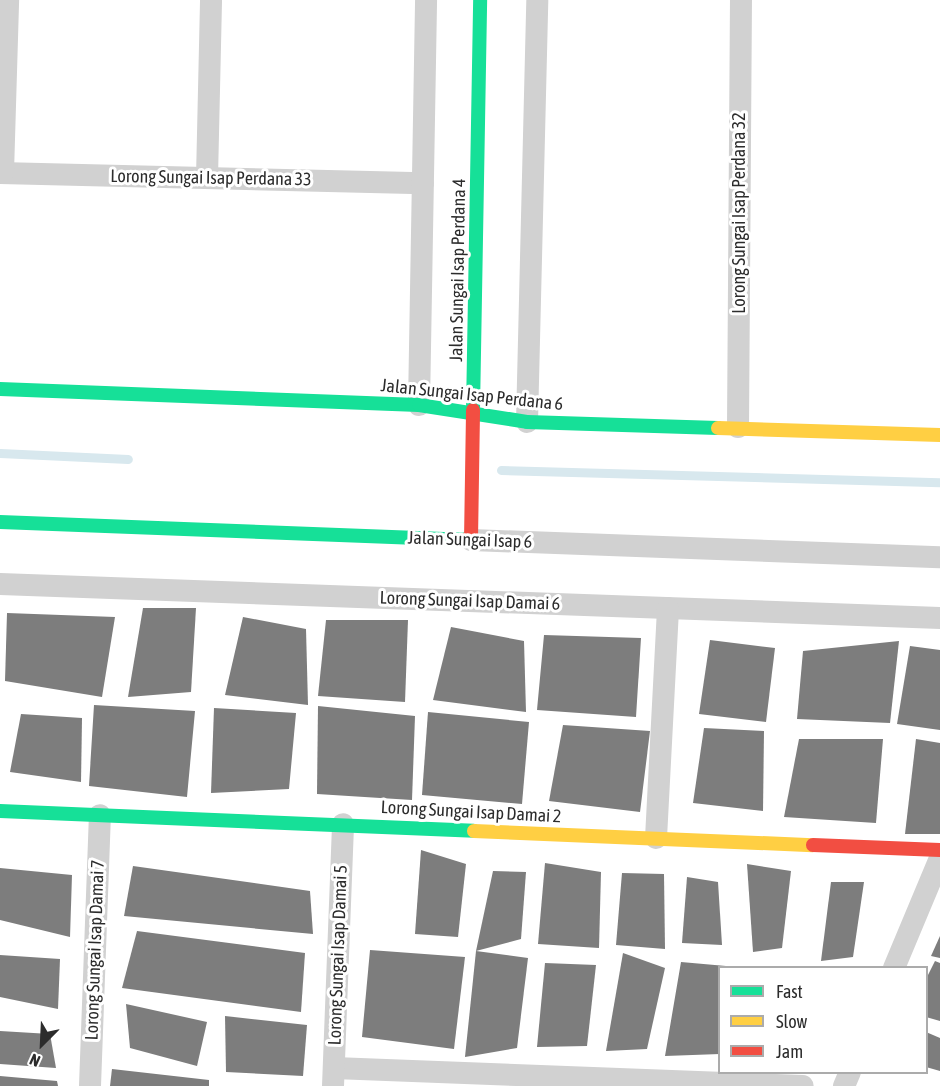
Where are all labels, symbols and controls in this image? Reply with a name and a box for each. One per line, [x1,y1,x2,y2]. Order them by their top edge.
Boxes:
street label: Lorong Sungai Isap Perdana 32 [728,112,750,314]
street label: Lorong Sungai Isap Perdana 33 [110,165,312,191]
street label: Jalan Sungai Isap Perdana 4 [446,178,470,362]
street label: Jalan Sungai Isap Perdana 6 [380,375,564,415]
street label: Jalan Sungai Isap 6 [407,527,533,553]
street label: Lorong Sungai Isap Damai 6 [379,587,561,615]
street label: Lorong Sungai Isap Damai 2 [380,796,562,828]
street label: Lorong Sungai Isap Damai 7 [81,859,109,1041]
street label: Lorong Sungai Isap Damai 5 [324,864,352,1046]
legend [718,966,928,1074]
text: Fast [776,981,803,1002]
text: Slow [776,1011,807,1032]
north arrow [12,1014,72,1074]
text: Jam [776,1041,803,1062]
text: N [27,1050,43,1071]

